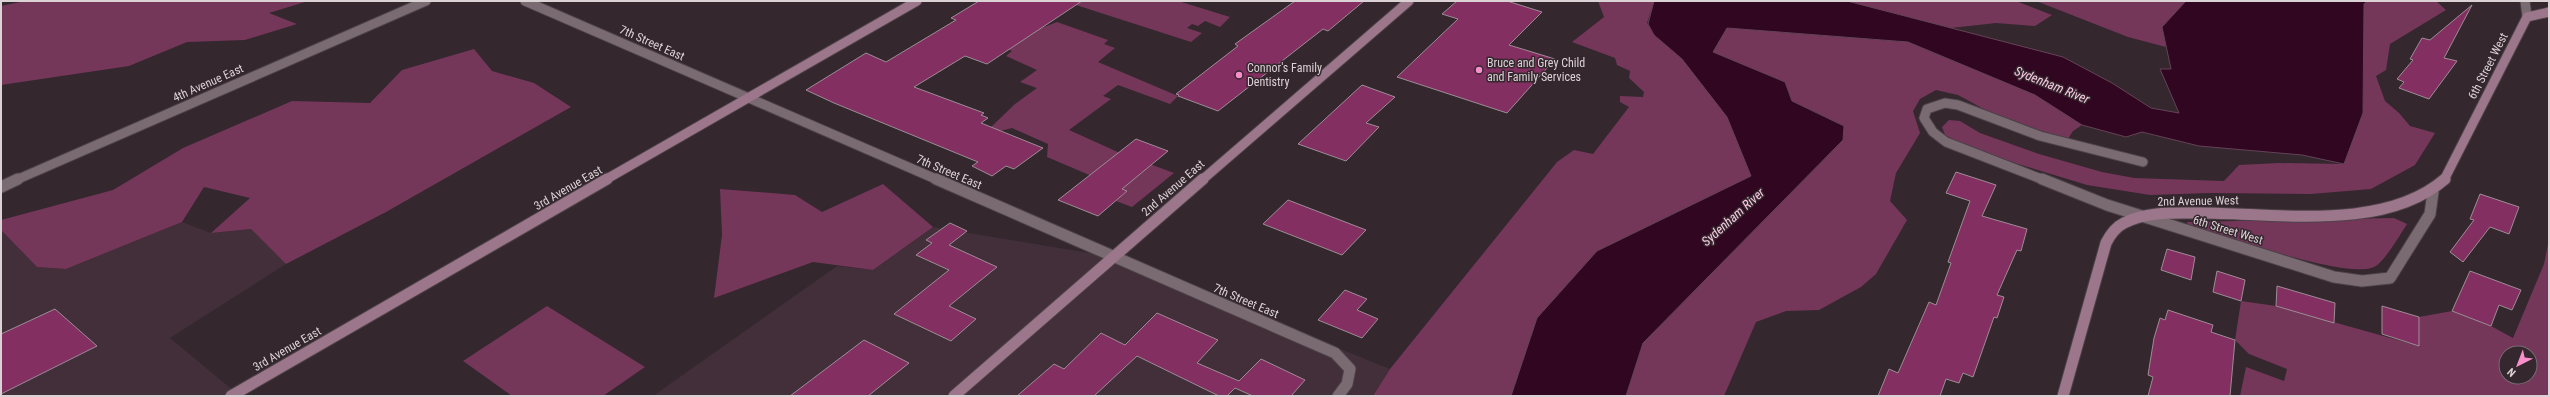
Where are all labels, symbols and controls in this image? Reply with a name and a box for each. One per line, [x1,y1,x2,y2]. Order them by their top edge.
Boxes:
street label: 7th Street East [617,22,687,64]
street label: 6th Street West [2465,30,2511,101]
place label: Bruce and Grey Child and Family Services [1487,56,1585,84]
street label: 4th Avenue East [170,61,246,105]
place label: Connor's Family Dentistry [1247,61,1322,89]
water label: Sydenham River [2012,63,2093,107]
marker: Bruce and Grey Child and Family Services [1474,65,1484,75]
marker: Connor's Family Dentistry [1234,70,1244,80]
street label: 7th Street East [914,152,984,192]
street label: 2nd Avenue East [1139,157,1208,219]
street label: 3rd Avenue East [531,163,605,213]
water label: Sydenham River [1699,184,1768,249]
street label: 2nd Avenue West [2157,193,2239,209]
street label: 6th Street West [2191,213,2265,247]
street label: 7th Street East [1211,281,1281,321]
street label: 3rd Avenue East [250,324,324,374]
north arrow [2498,345,2538,385]
text: N [2505,365,2519,379]

